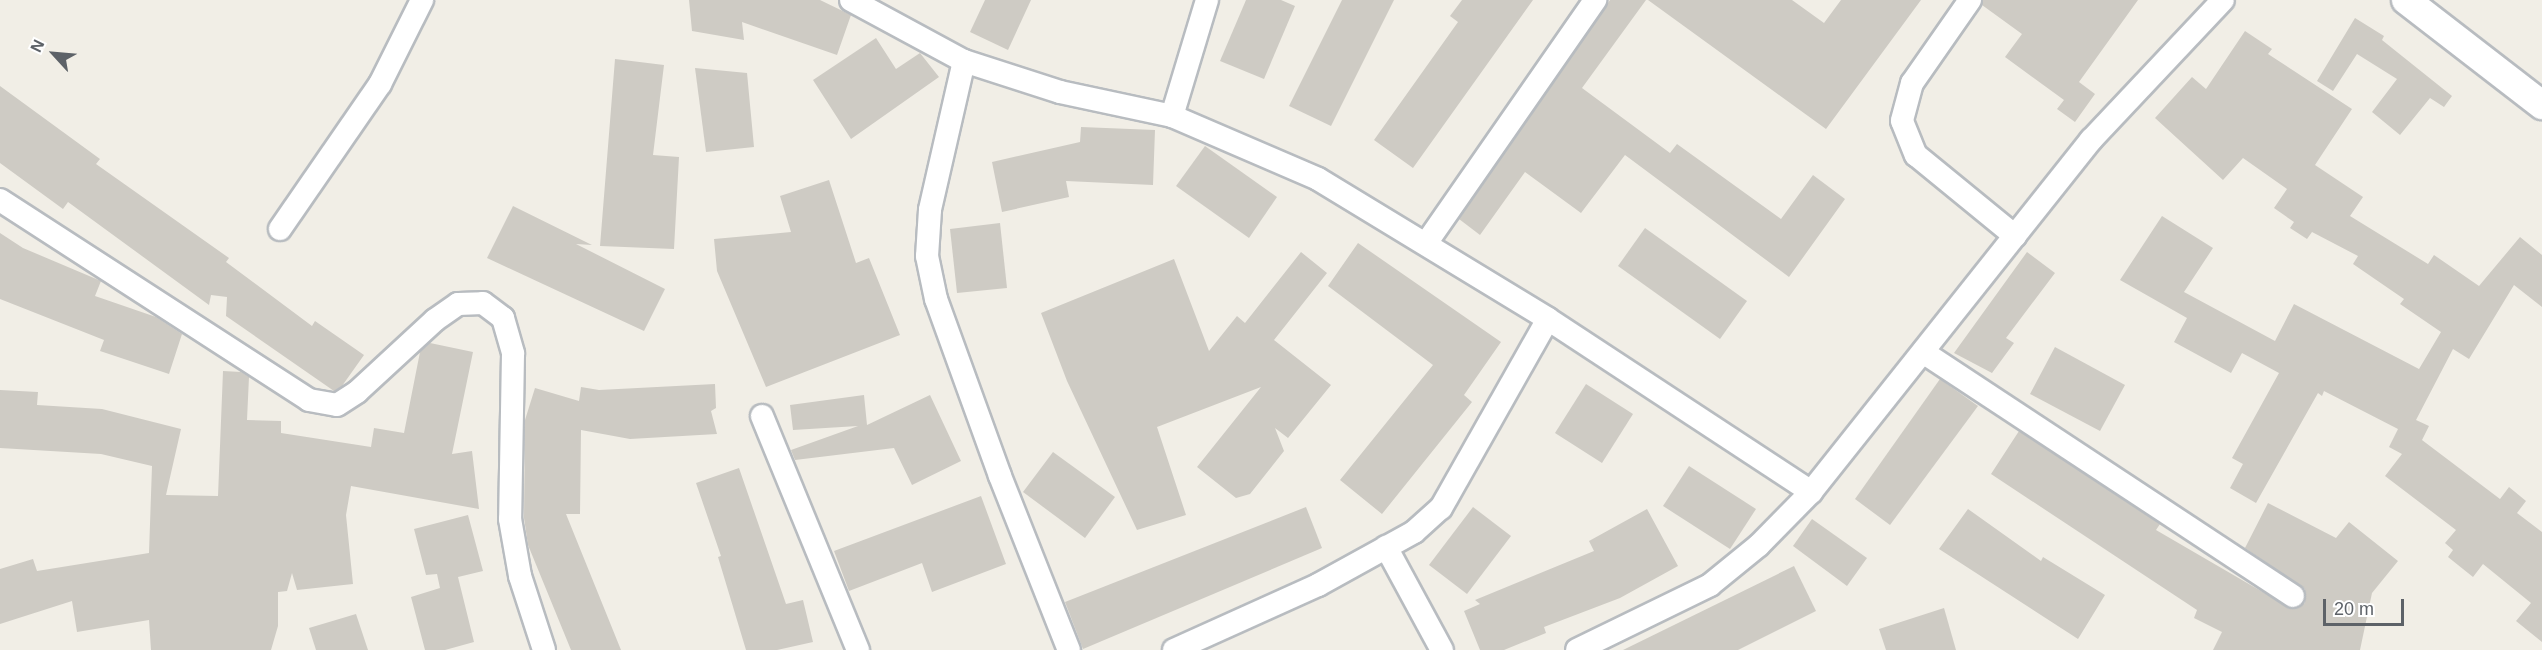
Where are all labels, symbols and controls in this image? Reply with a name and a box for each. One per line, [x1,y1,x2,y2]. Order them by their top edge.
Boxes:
north arrow [24,24,84,84]
text: N [27,37,48,55]
scale bar [2326,587,2407,625]
text: 20 m [2334,599,2374,619]

